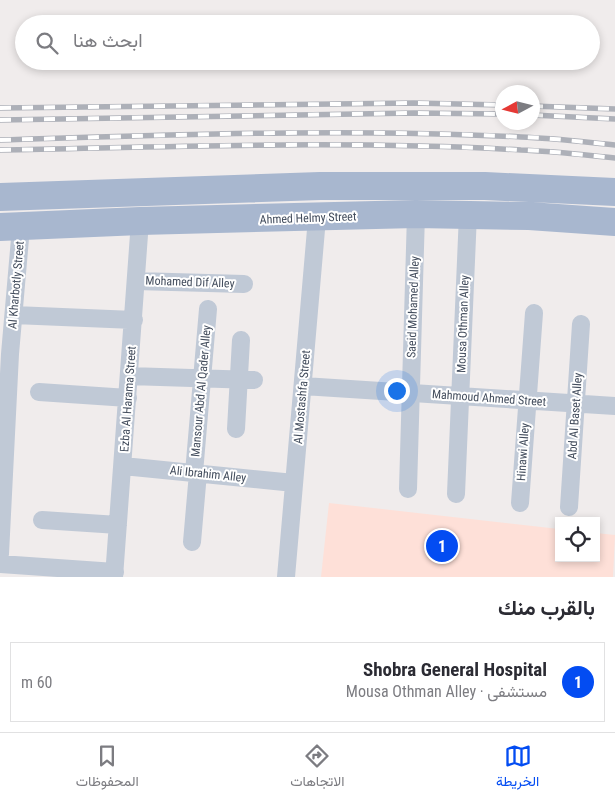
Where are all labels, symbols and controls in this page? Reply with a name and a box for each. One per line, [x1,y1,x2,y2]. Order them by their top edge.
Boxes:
search box [15,15,600,70]
icon: search [33,29,61,57]
text: ابحث هنا [73,29,143,52]
north arrow [495,85,540,130]
street label: Ahmed Helmy Street [259,209,357,227]
street label: Al Kharbotly Street [5,240,27,330]
street label: Saeid Mohamed Alley [404,256,422,358]
street label: Mohamed Dif Alley [145,273,235,291]
street label: Mousa Othman Alley [454,275,472,373]
street label: Mansour Abd Al Qader Alley [188,325,214,457]
street label: Ezba Al Harama Street [117,345,139,452]
street label: Al Mostashfa Street [291,349,313,444]
street label: Abd Al Baset Alley [565,372,585,460]
your location [384,378,410,404]
street label: Mahmoud Ahmed Street [431,387,547,409]
street label: Hinawi Alley [514,423,532,481]
street label: Ali Ibrahim Alley [169,463,247,485]
map controls [555,517,600,562]
button: locate [555,517,600,562]
pin: 1 [426,527,458,565]
text: بالقرب منك [498,596,595,620]
text: Shobra General Hospital [363,658,547,681]
text: 60 m [21,673,53,692]
text: 1 [574,673,582,692]
text: مستشفى · Mousa Othman Alley [346,682,547,701]
tab: المحفوظات [76,742,139,794]
tab: الاتجاهات [290,742,345,794]
tab: الخريطة [496,742,539,794]

